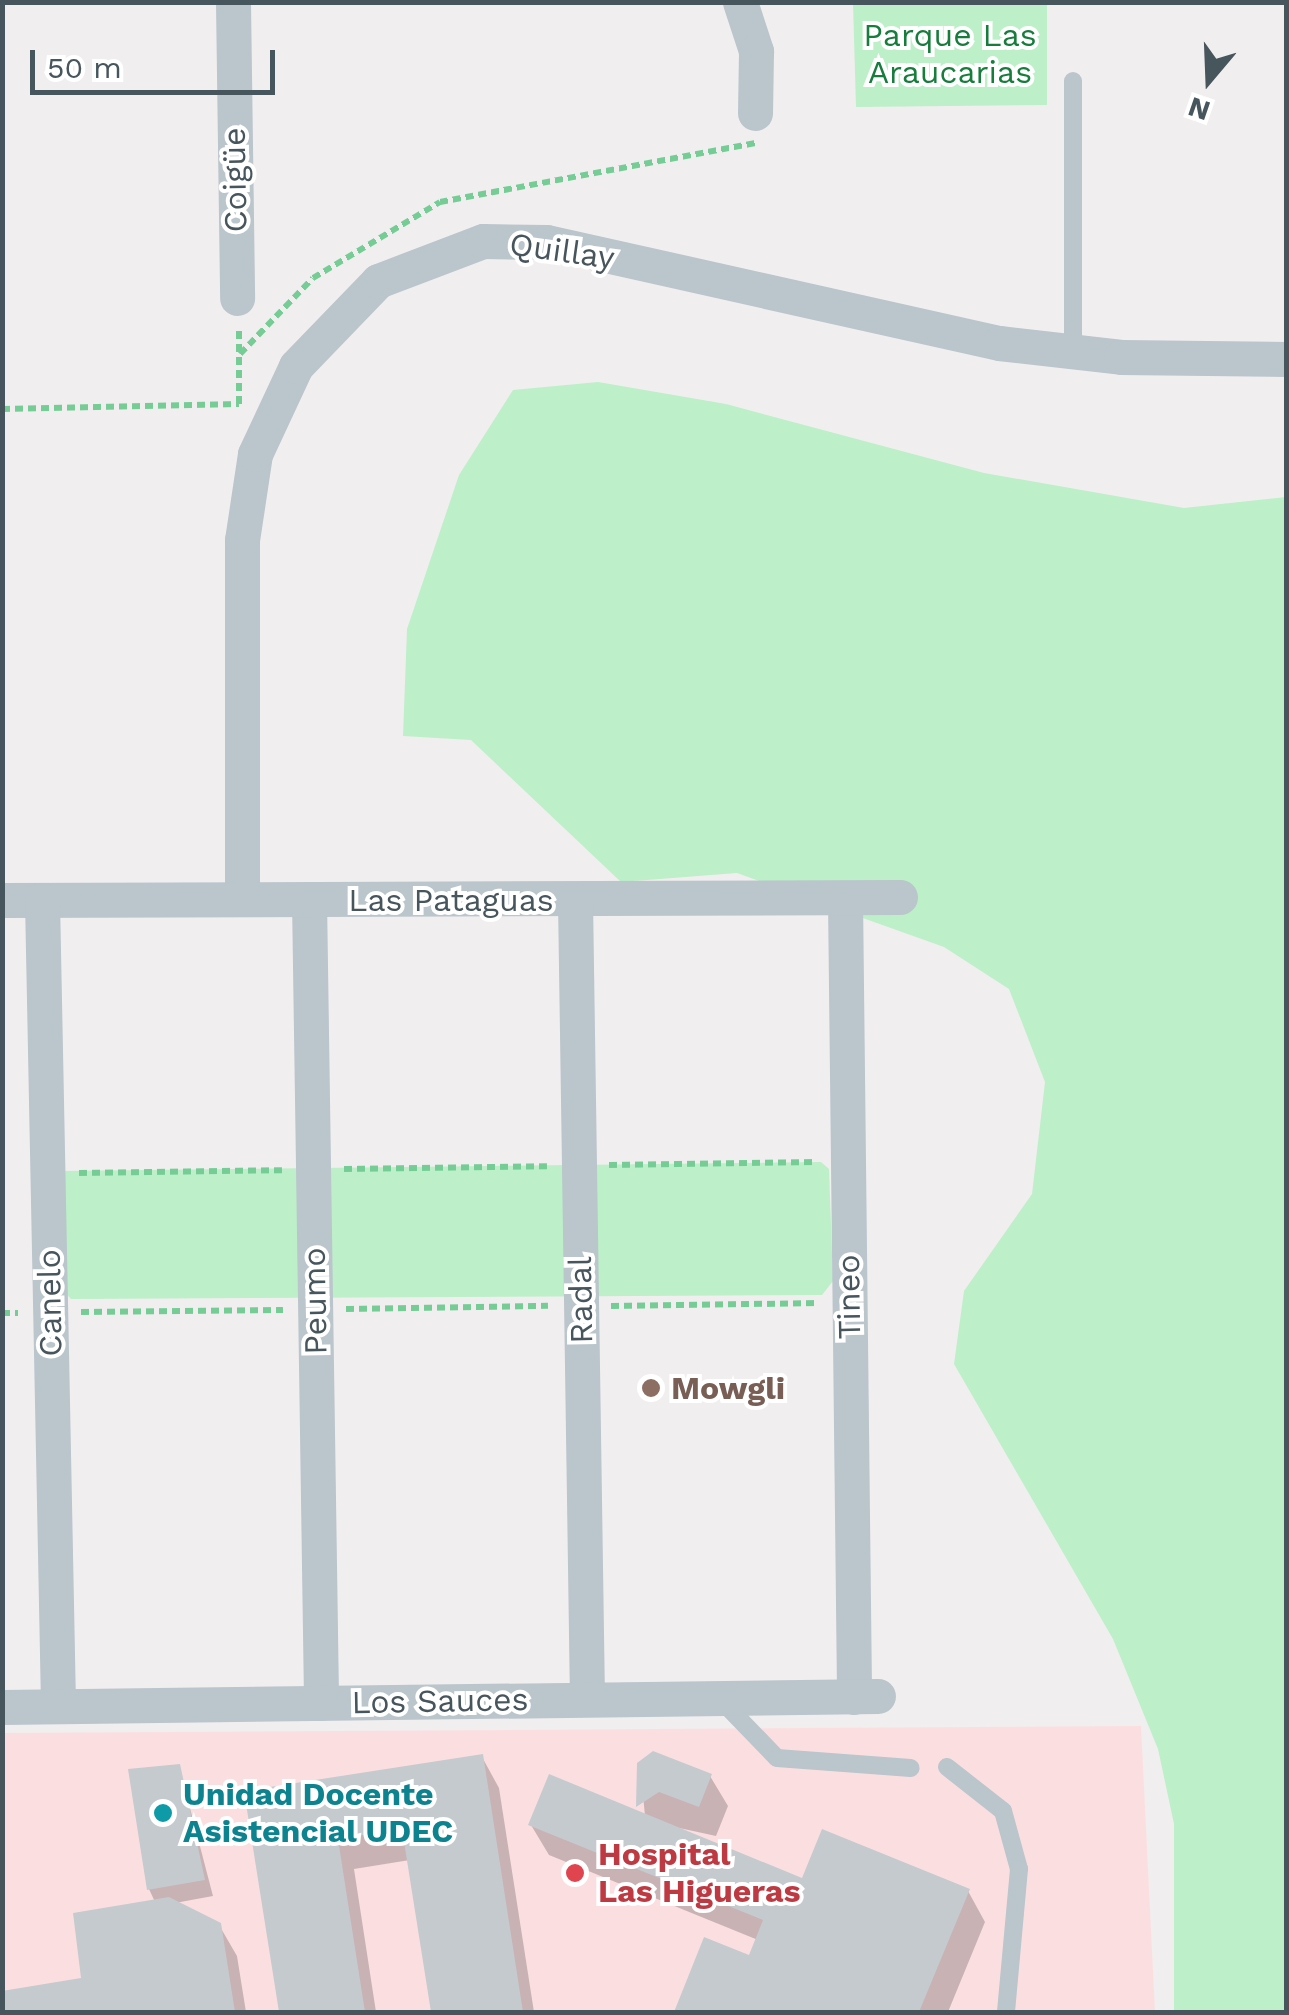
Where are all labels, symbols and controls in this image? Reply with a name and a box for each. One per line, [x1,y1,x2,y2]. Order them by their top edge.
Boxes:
park label: Parque Las Araucarias [863,17,1037,92]
scale bar [35,30,280,92]
north arrow [1159,30,1259,130]
text: 50 m [47,50,122,85]
text: N [1184,90,1214,128]
street label: Coigüe [215,127,255,233]
street label: Quillay [507,225,617,277]
street label: Las Pataguas [348,881,554,919]
street label: Peumo [295,1247,335,1355]
street label: Canelo [30,1249,70,1357]
street label: Tineo [829,1254,869,1340]
street label: Radal [561,1256,601,1344]
place label: Mowgli [671,1369,785,1407]
marker: Mowgli [640,1377,662,1399]
street label: Los Sauces [351,1680,529,1722]
place label: Unidad Docente Asistencial UDEC [183,1776,453,1851]
marker: Unidad Docente Asistencial UDEC [152,1802,174,1824]
place label: Hospital Las Higueras [598,1836,800,1911]
marker: Hospital Las Higueras [562,1860,588,1886]

